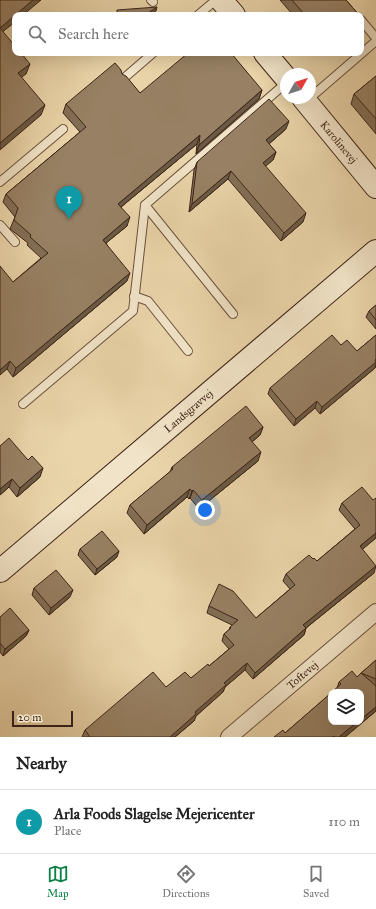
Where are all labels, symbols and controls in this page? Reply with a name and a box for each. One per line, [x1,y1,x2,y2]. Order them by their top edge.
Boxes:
search box [12,12,364,56]
icon: search [26,23,48,45]
text: Search here [58,25,129,43]
north arrow [280,68,316,104]
street label: Karolinevej [318,118,360,166]
pin: 1 [56,186,82,219]
street label: Landsgravvej [161,387,215,435]
your location [195,500,215,520]
street label: Toftevej [284,658,320,692]
map controls [328,689,364,725]
button: layers [328,689,364,725]
scale bar [12,709,73,728]
text: 20 m [18,711,41,724]
text: Nearby [16,753,67,774]
text: Arla Foods Slagelse Mejericenter [54,805,255,823]
text: 1 [26,814,32,830]
text: 110 m [328,814,360,830]
text: Place [54,823,81,839]
tab: Map [47,863,69,900]
tab: Directions [162,863,210,900]
tab: Saved [303,863,329,900]

